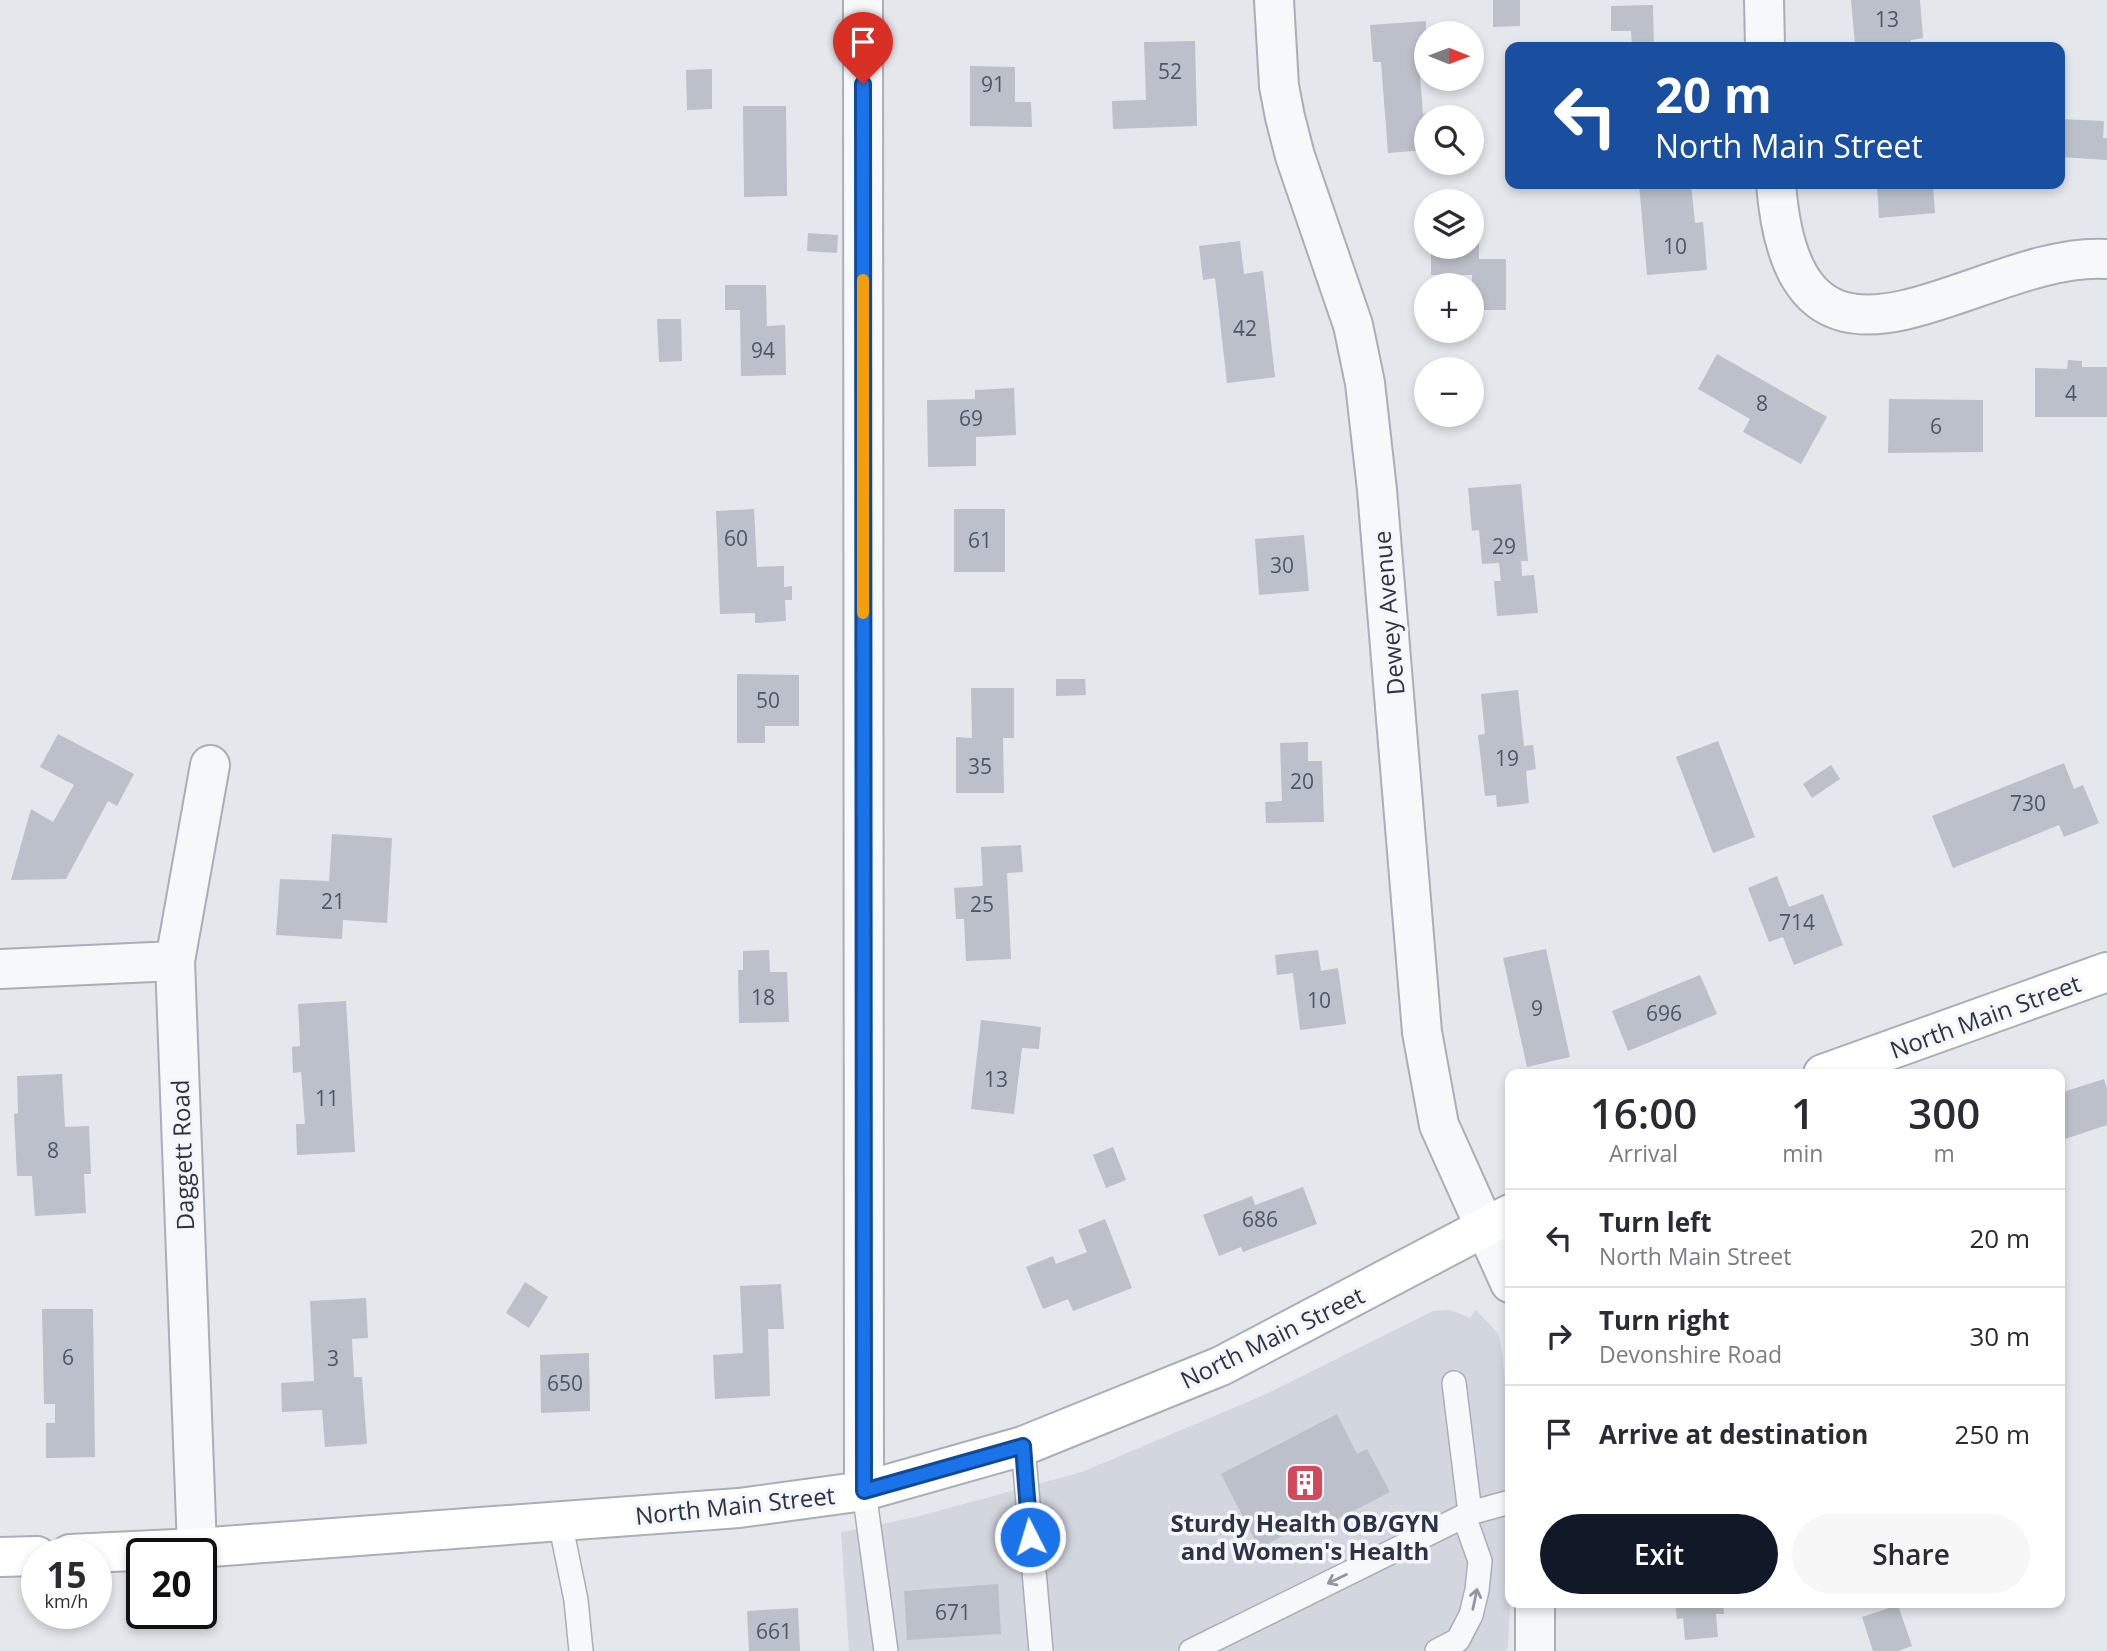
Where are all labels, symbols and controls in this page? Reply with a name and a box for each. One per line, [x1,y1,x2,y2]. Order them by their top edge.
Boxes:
house number: 13 [1875,5,1899,33]
pin [833,12.0,893,84]
north arrow [1414,21,1484,91]
map controls [1414,21,1484,427]
icon: arrive [844,23,882,61]
house number: 52 [1158,57,1182,85]
text: 20 m [1655,61,1772,127]
house number: 91 [981,70,1005,98]
icon: left [1540,70,1631,161]
button: search [1414,105,1484,175]
text: North Main Street [1655,124,1923,167]
button: layers [1414,189,1484,259]
house number: 10 [1663,232,1687,260]
button: + [1414,273,1484,343]
house number: 42 [1233,314,1257,342]
house number: 94 [751,336,775,364]
button: − [1414,357,1484,427]
house number: 4 [2065,379,2077,407]
house number: 8 [1756,389,1768,417]
house number: 69 [959,404,983,432]
house number: 6 [1930,412,1942,440]
house number: 60 [724,524,748,552]
house number: 61 [968,526,992,554]
street label: Dewey Avenue [1364,529,1412,697]
house number: 29 [1492,532,1516,560]
house number: 30 [1270,551,1294,579]
house number: 50 [756,686,780,714]
house number: 19 [1495,744,1519,772]
house number: 35 [968,752,992,780]
house number: 20 [1290,767,1314,795]
house number: 730 [2010,789,2046,817]
house number: 21 [321,887,345,915]
house number: 25 [970,890,994,918]
house number: 714 [1779,908,1815,936]
street label: North Main Street [1885,966,2085,1066]
house number: 18 [751,983,775,1011]
house number: 10 [1307,986,1331,1014]
house number: 9 [1531,994,1543,1022]
house number: 696 [1646,999,1682,1027]
house number: 13 [984,1065,1008,1093]
street label: Daggett Road [163,1079,201,1231]
house number: 11 [315,1084,339,1112]
text: 16:00 [1590,1084,1697,1141]
text: 1 [1791,1084,1815,1141]
text: 300 [1908,1084,1980,1141]
house number: 8 [47,1136,59,1164]
text: Arrival [1609,1137,1678,1169]
text: min [1782,1137,1823,1169]
text: m [1934,1137,1955,1169]
text: Turn left [1599,1204,1711,1240]
house number: 686 [1242,1205,1278,1233]
icon: left [1540,1219,1578,1257]
text: 20 m [1969,1220,2030,1256]
text: North Main Street [1599,1240,1791,1272]
street label: North Main Street [1175,1278,1369,1396]
text: Turn right [1599,1302,1730,1338]
icon: right [1540,1317,1578,1355]
text: 30 m [1969,1318,2030,1354]
text: Devonshire Road [1599,1338,1782,1370]
house number: 6 [62,1343,74,1371]
house number: 3 [327,1344,339,1372]
house number: 650 [547,1369,583,1397]
icon: arrive [1540,1415,1578,1453]
text: Arrive at destination [1599,1416,1868,1452]
text: 250 m [1955,1416,2030,1452]
building icon: Sturdy Health OB/GYN and Women's Health [1284,1462,1326,1504]
street label: North Main Street [633,1478,837,1532]
position arrow [993,1500,1067,1574]
place label: Sturdy Health OB/GYN and Women's Health [1170,1506,1440,1567]
button: Exit [1540,1514,1778,1594]
button: Share [1792,1514,2030,1594]
speed limit sign: 20 [126,1538,217,1629]
text: 15 [46,1551,87,1598]
one-way arrow [1327,1572,1348,1586]
one-way arrow [1469,1588,1482,1611]
text: km/h [45,1589,88,1613]
house number: 671 [935,1598,971,1626]
house number: 661 [756,1617,792,1645]

